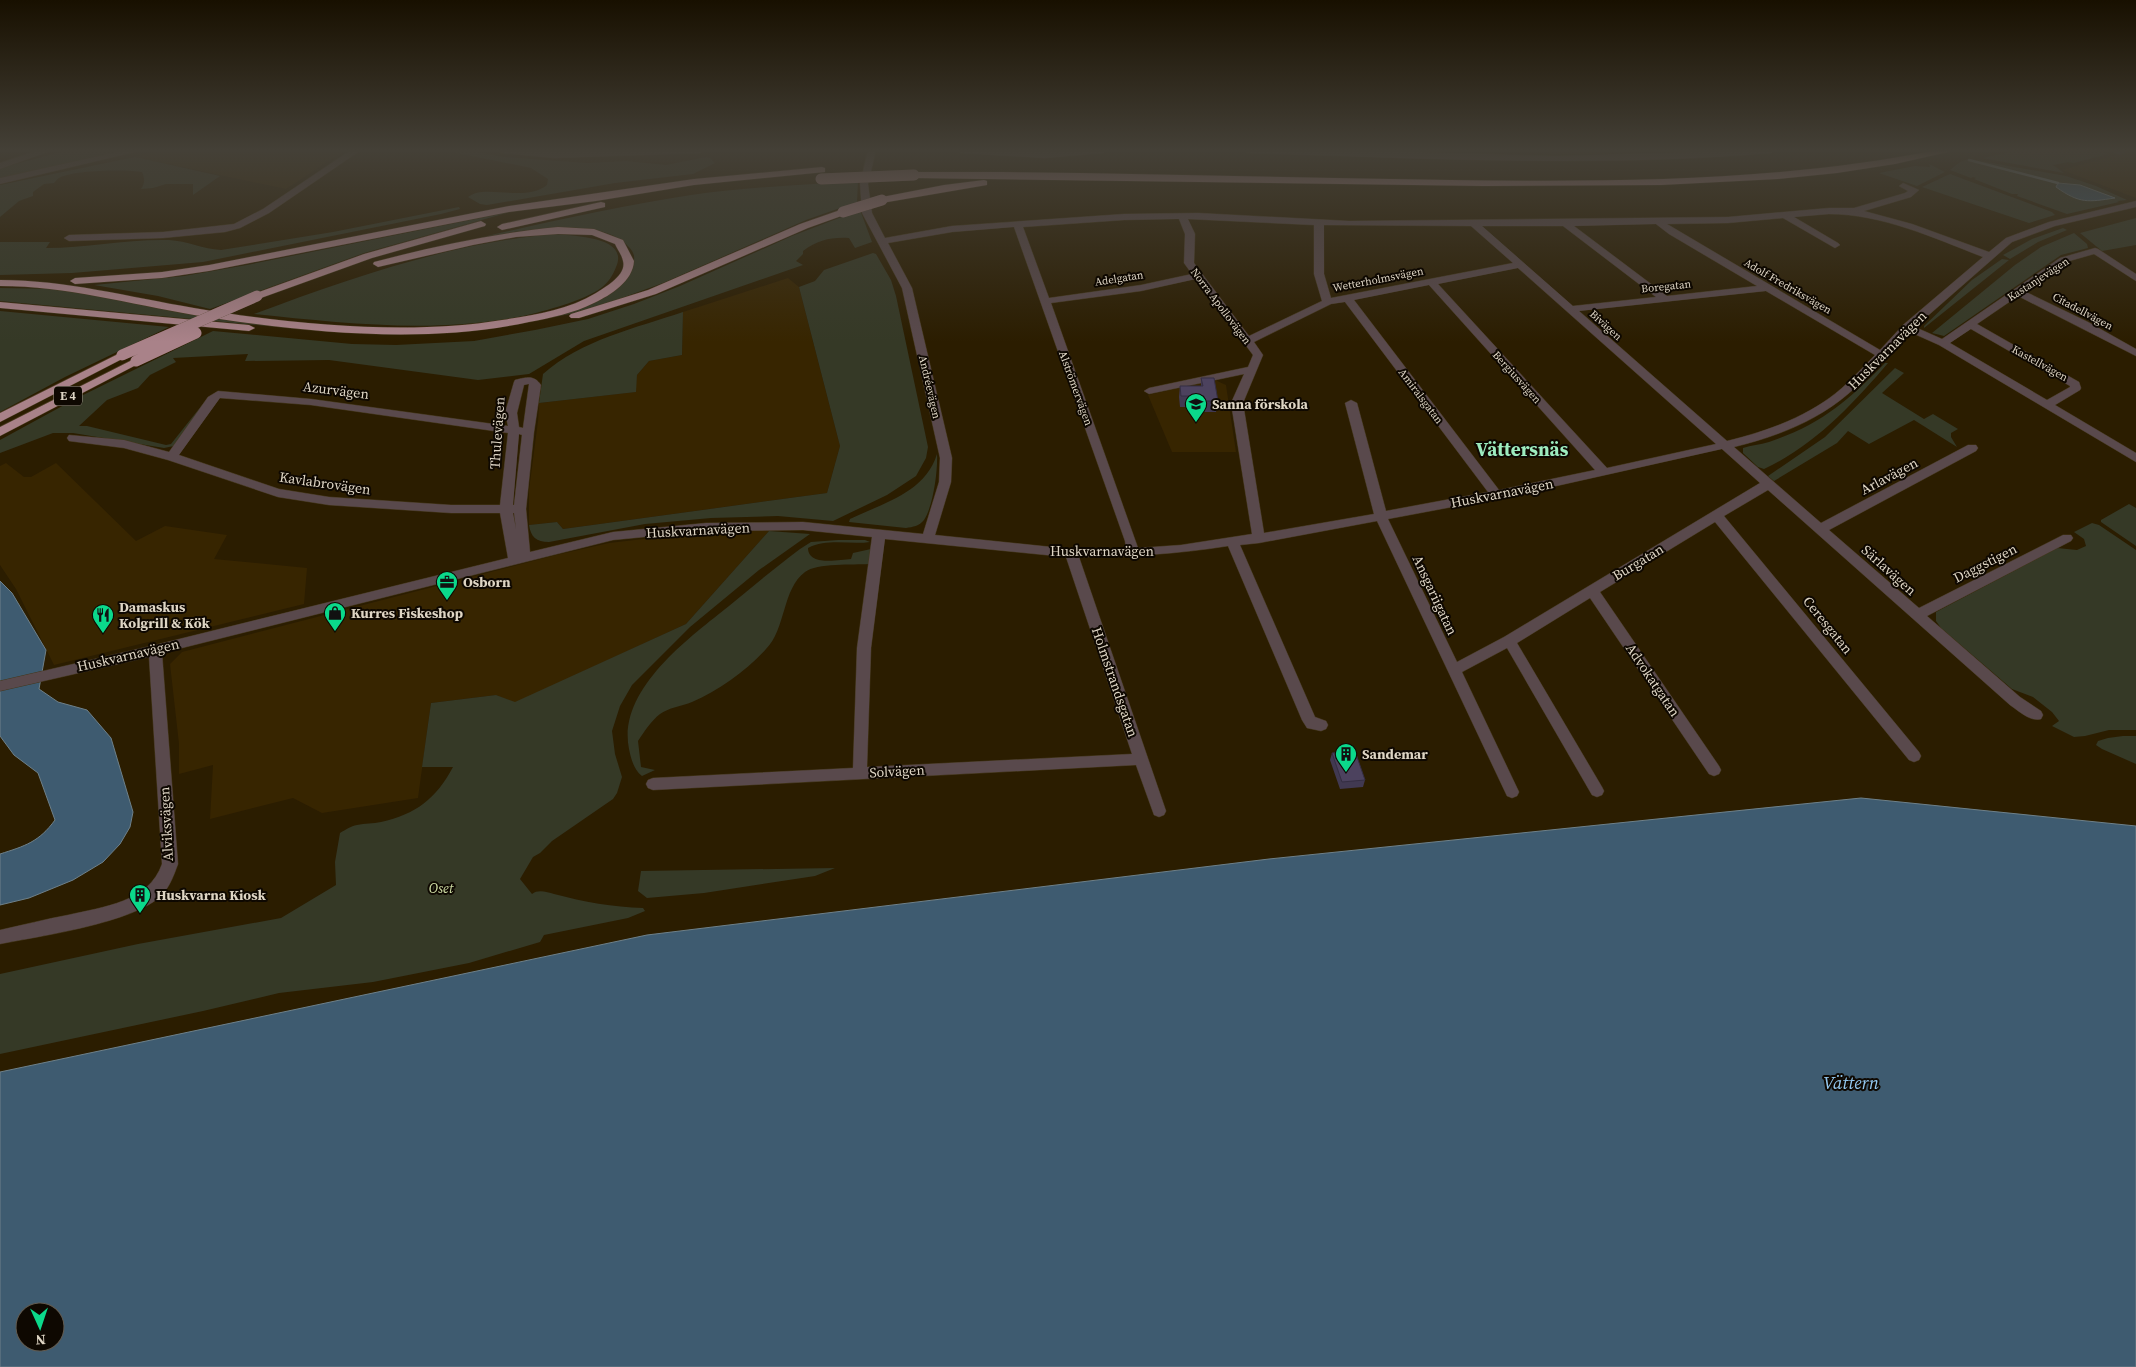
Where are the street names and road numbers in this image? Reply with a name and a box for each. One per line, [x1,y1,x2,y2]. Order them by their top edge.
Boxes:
street label: Kastanjevägen [2005,254,2072,305]
street label: Adolf Fredriksvägen [1741,255,1835,318]
street label: Wetterholmsvägen [1331,263,1425,296]
street label: Norra Apollovägen [1187,265,1254,348]
street label: Adelgatan [1094,267,1145,290]
street label: Boregatan [1640,276,1692,297]
street label: Citadellvägen [2050,289,2116,334]
street label: Huskvarnavägen [1843,306,1931,394]
street label: Bivägen [1586,307,1625,344]
street label: Kastellvägen [2009,342,2071,385]
street label: Bergiusvägen [1489,348,1544,407]
street label: Alströmervägen [1055,349,1096,428]
street label: Andréevägen [915,354,944,421]
street label: Amiralsgatan [1395,366,1447,427]
street label: Azurvägen [302,376,371,404]
road number: E 4 [54,386,82,406]
street label: Thulevägen [484,396,510,470]
street label: Arlavägen [1857,452,1922,500]
street label: Kavlabrovägen [278,467,373,499]
street label: Huskvarnavägen [1449,473,1556,513]
street label: Huskvarnavägen [645,517,751,543]
street label: Daggstigen [1950,538,2021,588]
street label: Burgatan [1609,539,1668,585]
street label: Särlavägen [1857,540,1921,600]
street label: Huskvarnavägen [1050,541,1155,561]
street label: Ansgariigatan [1408,552,1463,639]
street label: Ceresgatan [1798,592,1858,659]
street label: Holmstrandsgatan [1087,624,1143,740]
street label: Huskvarnavägen [75,633,182,676]
street label: Advokatgatan [1621,639,1685,721]
street label: Solvägen [869,760,926,782]
street label: Alviksvägen [154,786,178,862]

